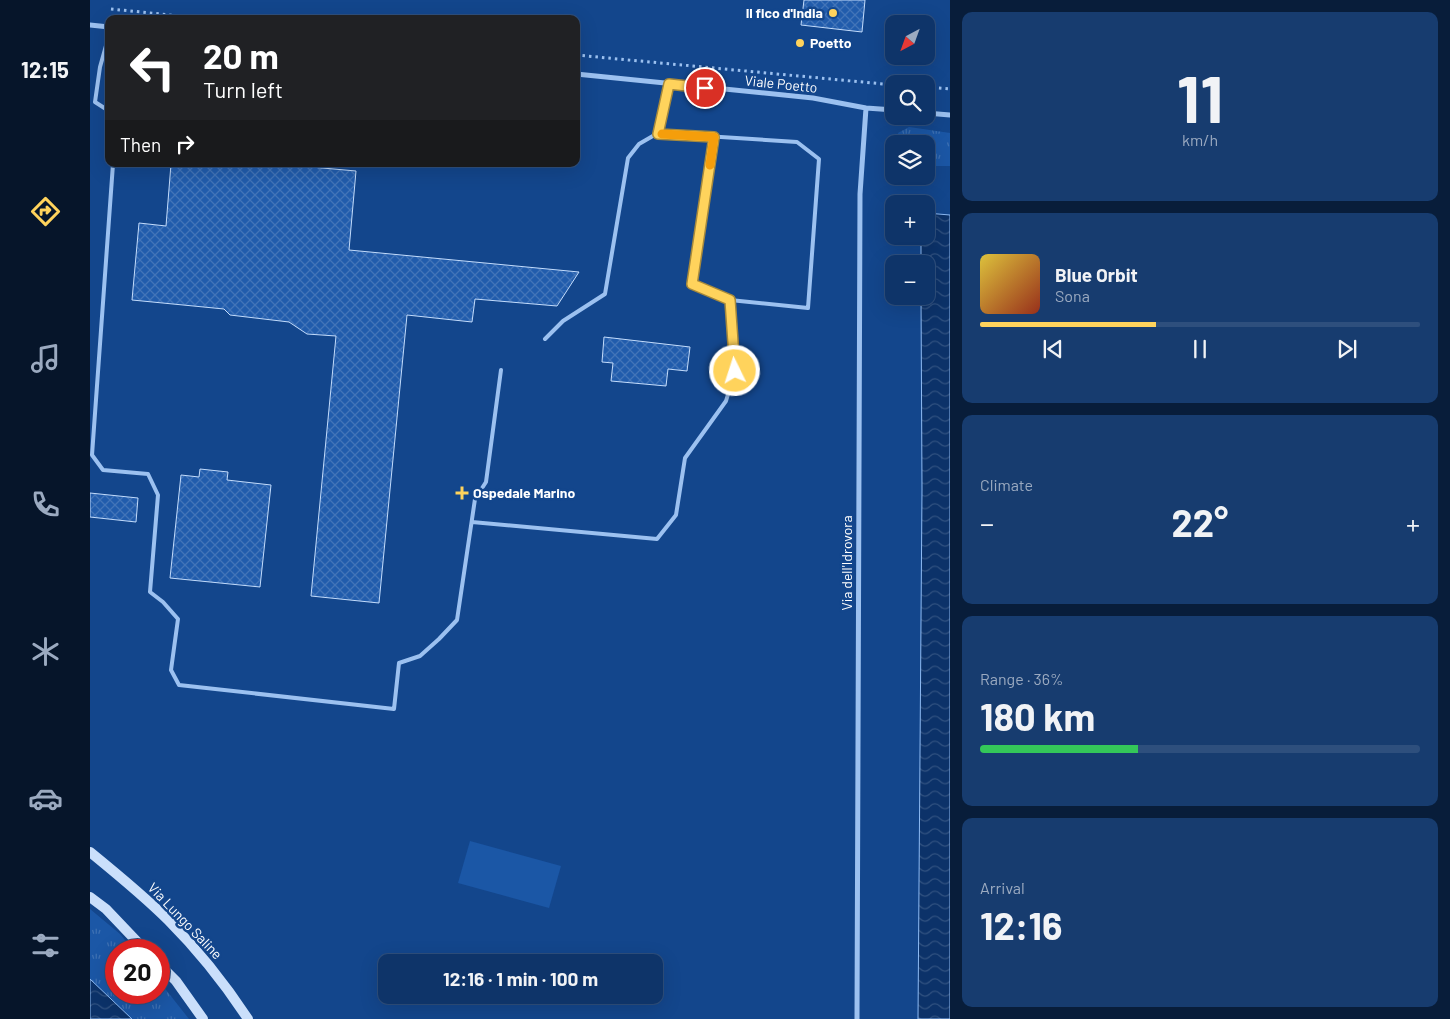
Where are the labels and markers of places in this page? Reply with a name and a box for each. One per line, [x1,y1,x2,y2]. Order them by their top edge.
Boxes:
place label: Il fico d'India [746,4,823,21]
marker: Il fico d'India [827,7,839,19]
place label: Poetto [810,34,852,51]
marker: Poetto [794,37,806,49]
pin [684,67,726,109]
place label: Ospedale Marino [473,484,575,501]
marker: Ospedale Marino [455,486,469,500]

